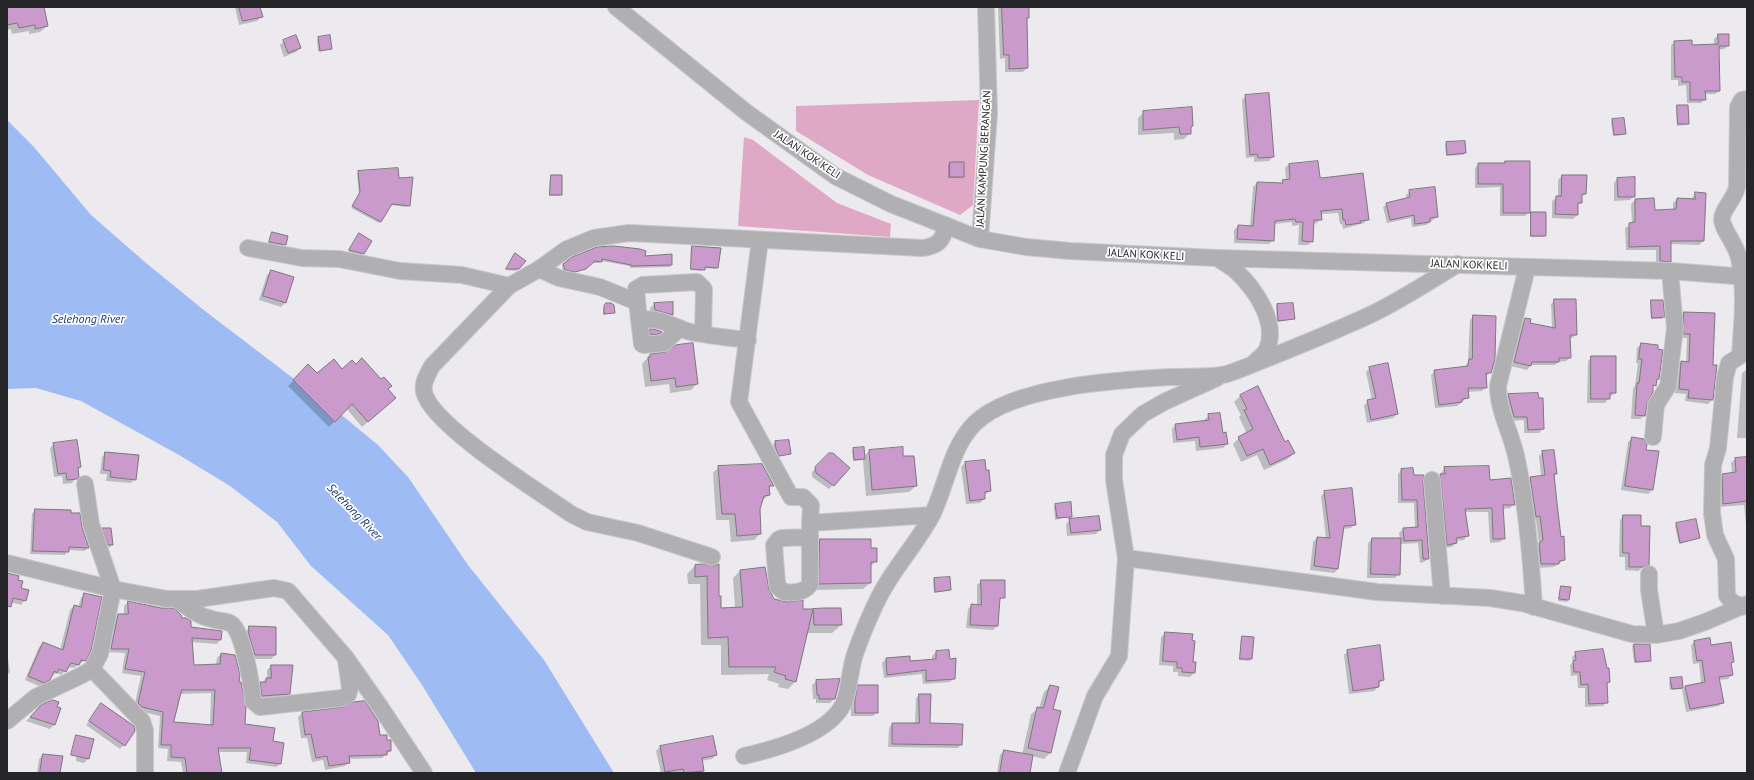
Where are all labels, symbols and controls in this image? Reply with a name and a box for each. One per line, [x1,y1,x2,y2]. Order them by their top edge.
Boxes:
street label: JALAN KAMPUNG BERANGAN [974,90,994,228]
street label: JALAN KOK KELI [771,128,843,182]
street label: JALAN KOK KELI [1107,246,1185,264]
street label: JALAN KOK KELI [1430,257,1508,273]
water label: Selehong River [52,313,124,327]
water label: Selehong River [324,481,384,543]

